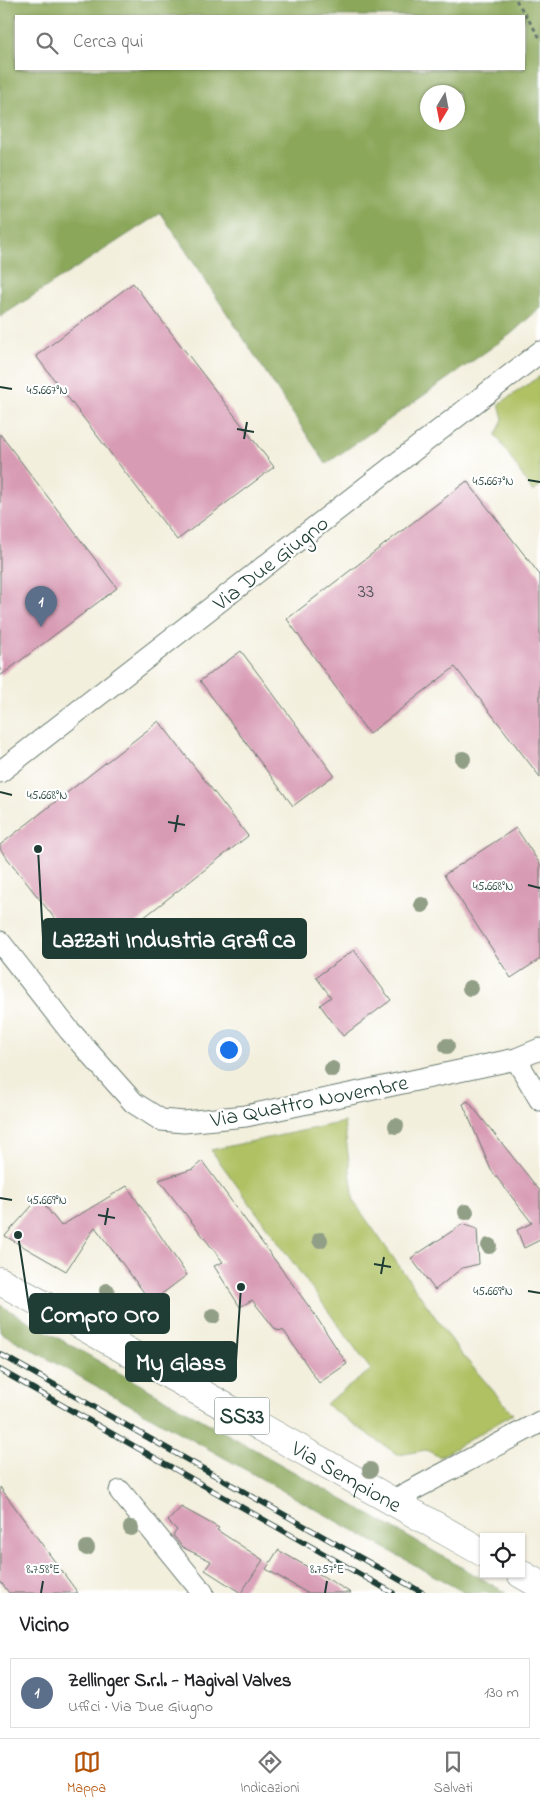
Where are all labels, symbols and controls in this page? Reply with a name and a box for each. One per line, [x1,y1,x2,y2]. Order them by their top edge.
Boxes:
search box [15,15,525,70]
icon: search [33,29,61,57]
text: Cerca qui [73,29,143,56]
north arrow [420,85,465,130]
text: 45.667°N [26,382,68,400]
text: 45.667°N [472,473,514,491]
street label: Via Due Giugno [206,509,337,621]
house number: 33 [358,578,374,607]
pin: 1 [25,586,57,627]
text: 45.668°N [27,787,67,805]
text: 45.668°N [473,878,513,896]
callout: Lazzati Industria Grafica [43,919,306,958]
text: Lazzati Industria Grafica [52,924,296,959]
your location [216,1037,242,1063]
street label: Via Quattro Novembre [207,1068,411,1138]
text: 45.669°N [27,1192,67,1210]
text: 45.669°N [473,1283,513,1301]
callout: Compro Oro [30,1294,169,1333]
text: Compro Oro [41,1299,159,1334]
callout: My Glass [126,1342,236,1381]
text: My Glass [136,1347,226,1383]
road number: SS33 [214,1398,270,1434]
street label: Via Sempione [284,1434,407,1522]
map controls [480,1533,525,1578]
button: locate [480,1533,525,1578]
text: 8.758°E [26,1561,60,1579]
text: 8.757°E [310,1561,344,1579]
text: Vicino [20,1611,69,1641]
text: Zellinger S.r.l. - Magival Valves [68,1668,291,1695]
text: 1 [34,1681,40,1705]
text: 130 m [484,1681,519,1705]
text: Uffici · Via Due Giugno [68,1695,213,1719]
tab: Mappa [67,1748,106,1799]
tab: Indicazioni [240,1748,300,1799]
tab: Salvati [434,1748,473,1799]

